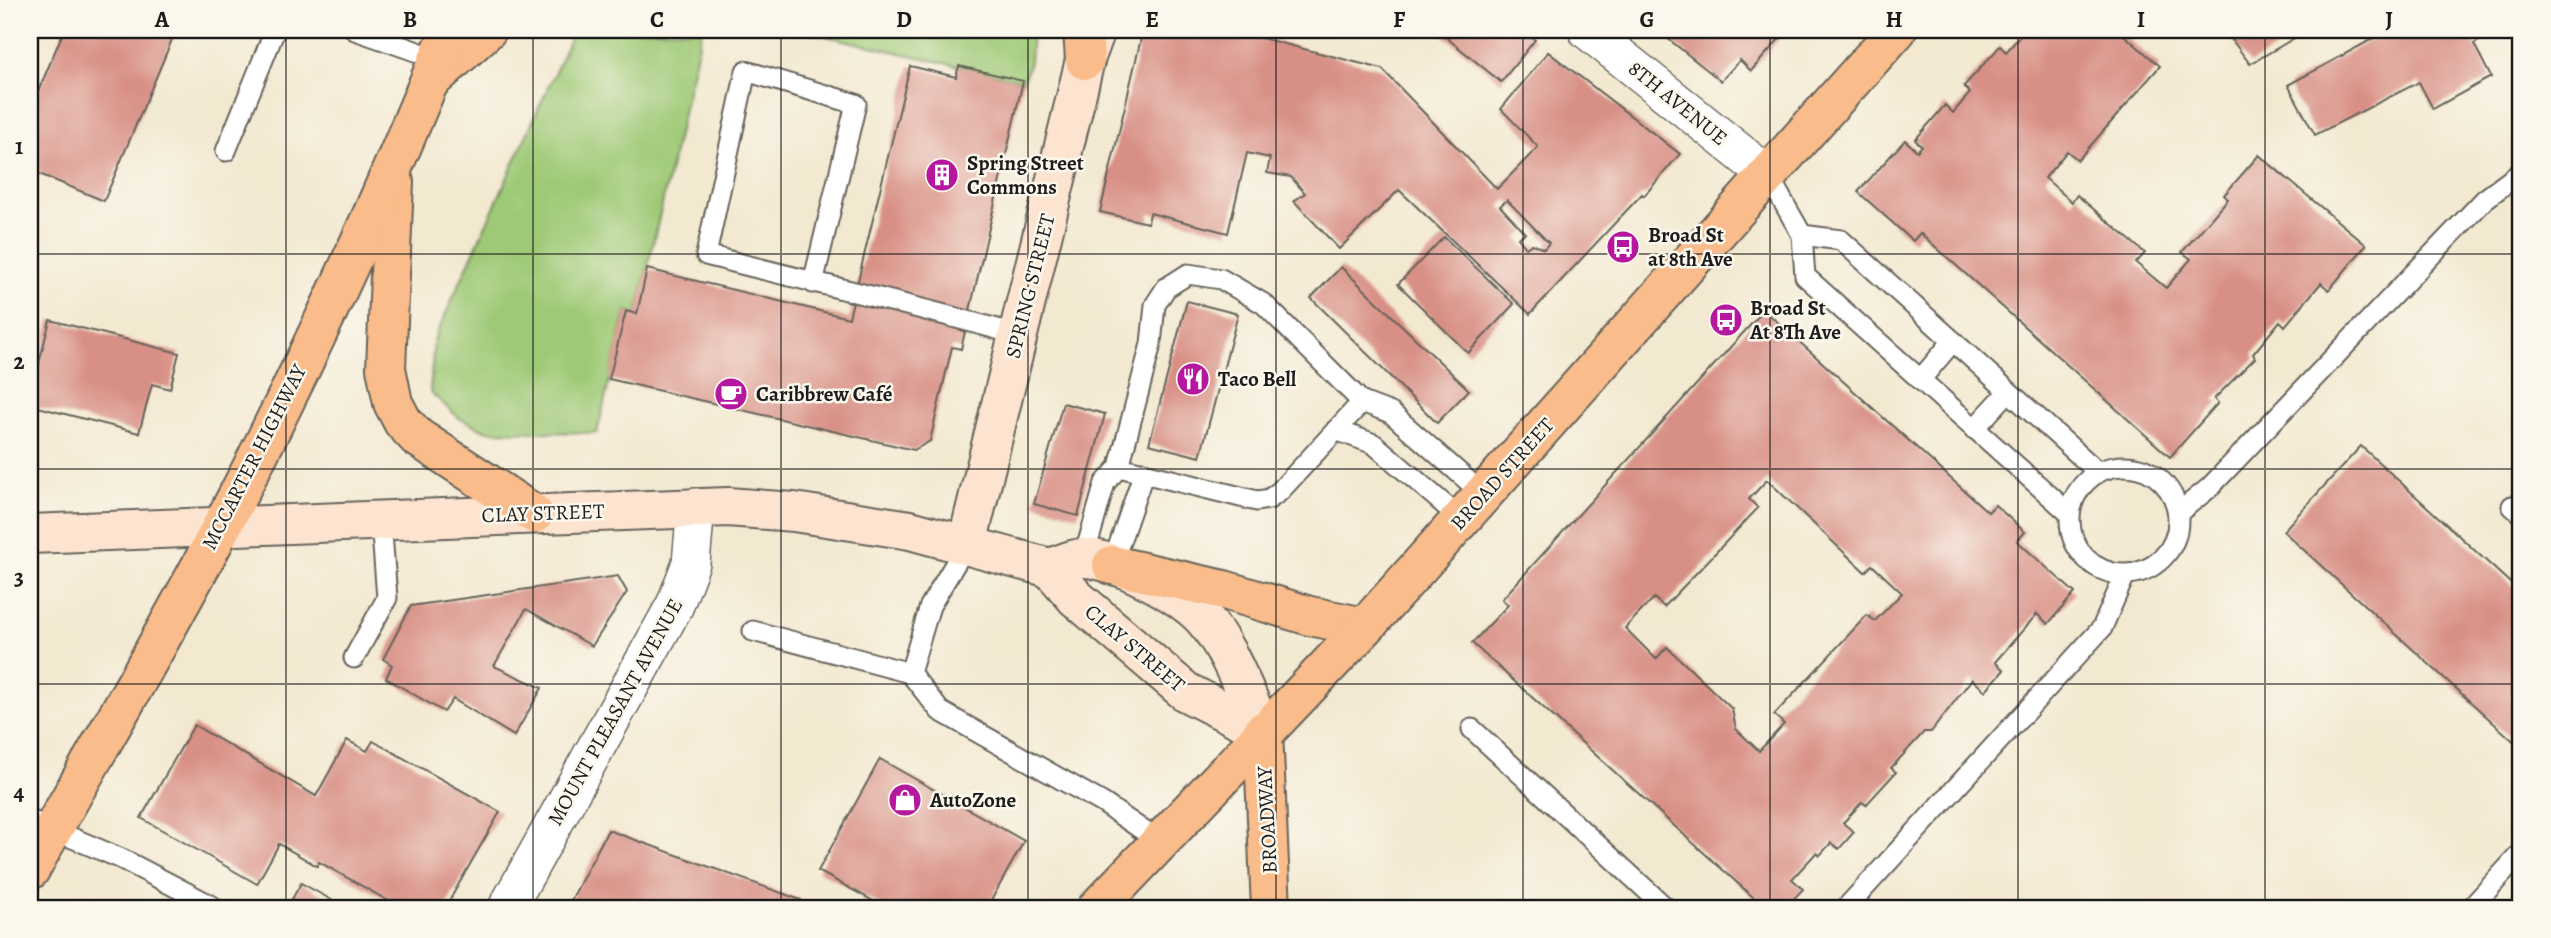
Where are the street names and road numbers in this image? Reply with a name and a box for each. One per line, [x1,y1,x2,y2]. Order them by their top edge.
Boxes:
street label: 8TH AVENUE [1623,54,1733,152]
street label: SPRING STREET [999,210,1062,361]
street label: MCCARTER HIGHWAY [195,359,313,554]
street label: BROAD STREET [1444,411,1560,536]
street label: CLAY STREET [481,497,605,529]
street label: MOUNT PLEASANT AVENUE [541,594,689,830]
street label: CLAY STREET [1079,598,1191,699]
street label: BROADWAY [1250,765,1284,874]

